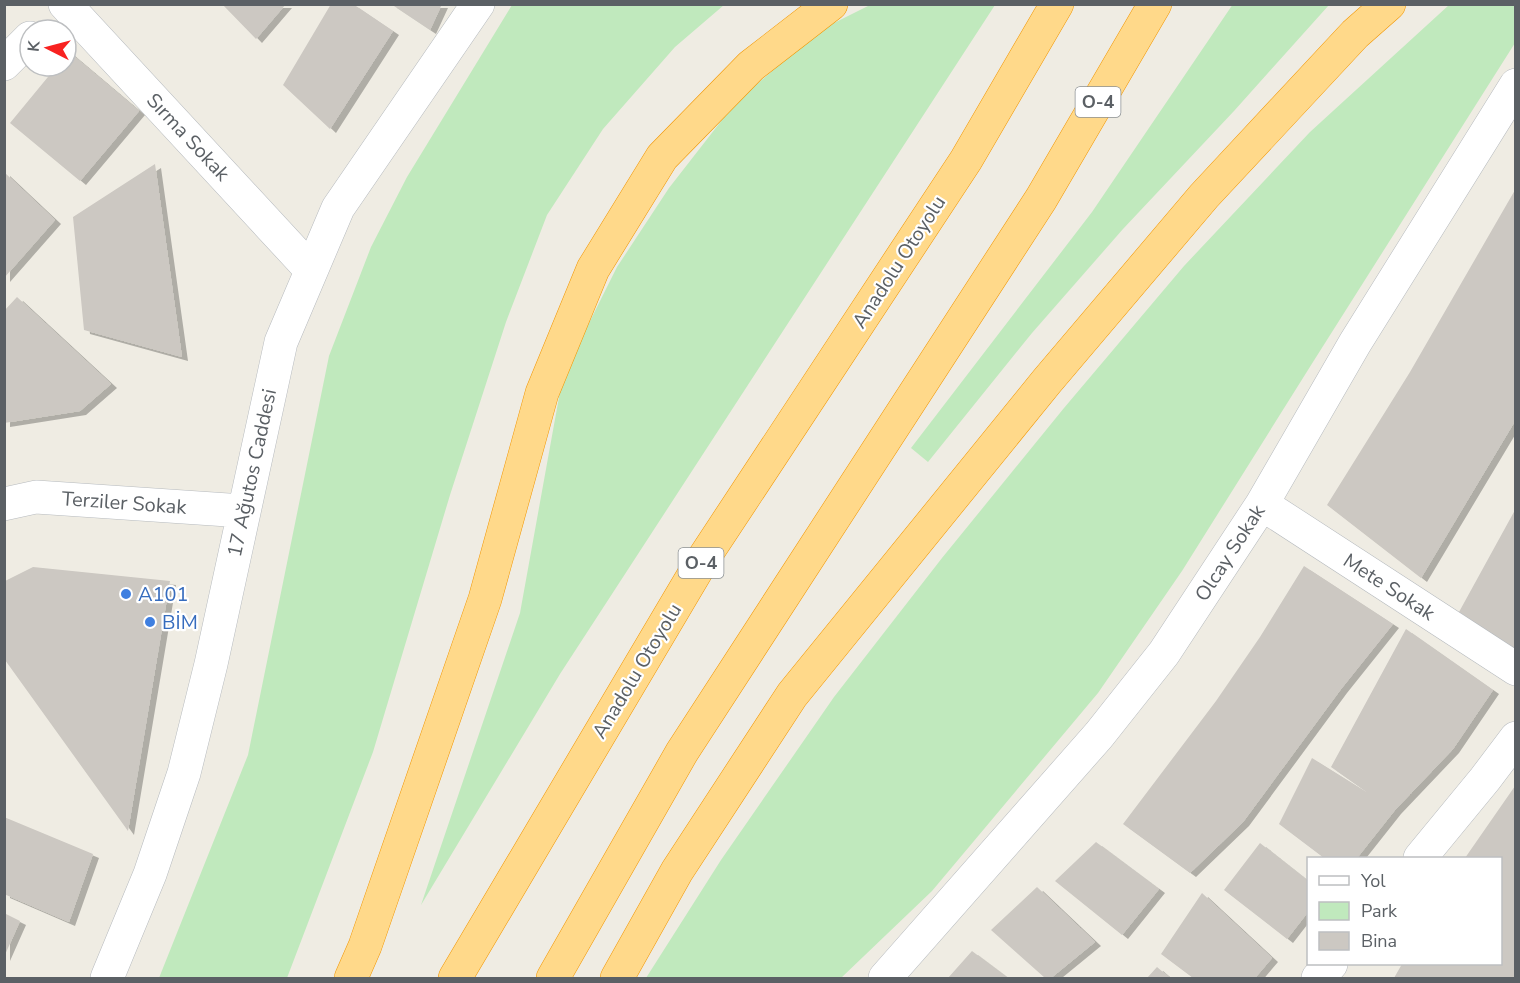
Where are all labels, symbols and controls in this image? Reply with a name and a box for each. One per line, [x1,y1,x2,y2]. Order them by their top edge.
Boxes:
north arrow [18,18,78,78]
text: K [23,39,46,53]
street label: Sırma Sokak [140,87,236,187]
road number: O-4 [1076,87,1120,117]
street label: Anadolu Otoyolu [846,190,952,334]
street label: 17 Ağutos Caddesi [221,386,283,560]
street label: Terziler Sokak [61,485,188,521]
street label: Olcay Sokak [1189,499,1272,607]
street label: Mete Sokak [1338,547,1441,627]
road number: O-4 [678,548,724,578]
place label: A101 [138,581,189,608]
marker: A101 [119,587,133,601]
street label: Anadolu Otoyolu [586,598,688,744]
place label: BİM [162,609,198,636]
marker: BİM [143,615,157,629]
legend [1307,857,1502,965]
text: Yol [1360,869,1386,893]
text: Park [1361,899,1398,923]
text: Bina [1361,929,1397,953]

